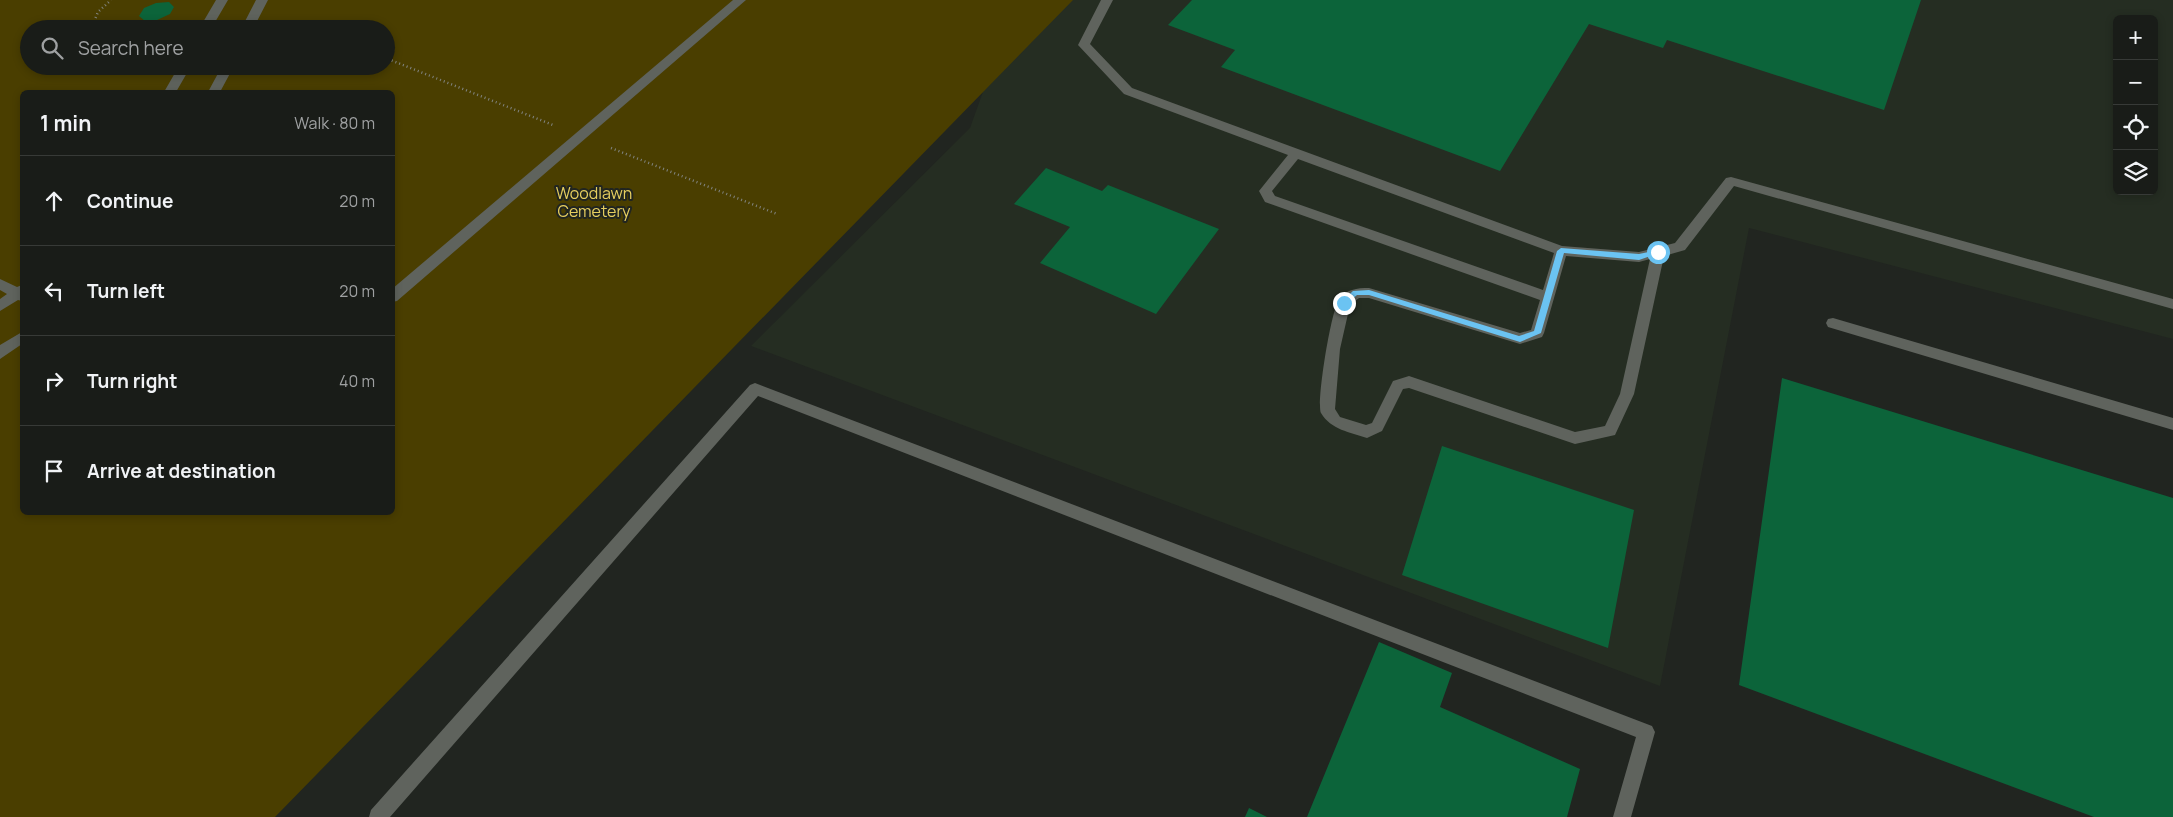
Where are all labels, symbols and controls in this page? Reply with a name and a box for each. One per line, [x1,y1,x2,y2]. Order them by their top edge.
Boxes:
map controls [2113,15,2158,195]
button: + [2113,15,2158,60]
search box [20,20,395,75]
icon: search [38,34,66,62]
text: Search here [78,35,184,61]
button: − [2113,60,2158,105]
button: locate [2113,105,2158,150]
text: 1 min [40,109,91,137]
text: Walk · 80 m [294,112,375,134]
button: layers [2113,150,2158,195]
park label: Woodlawn Cemetery [556,182,632,222]
icon: ahead [40,187,68,215]
text: Continue [87,188,173,214]
text: 20 m [339,190,375,212]
route start [1647,241,1670,264]
icon: left [40,277,68,305]
text: Turn left [87,278,165,304]
text: 20 m [339,280,375,302]
route end [1333,292,1356,315]
icon: right [40,367,68,395]
text: Turn right [87,368,177,394]
text: 40 m [339,370,375,392]
icon: arrive [40,457,68,485]
text: Arrive at destination [87,458,276,484]

